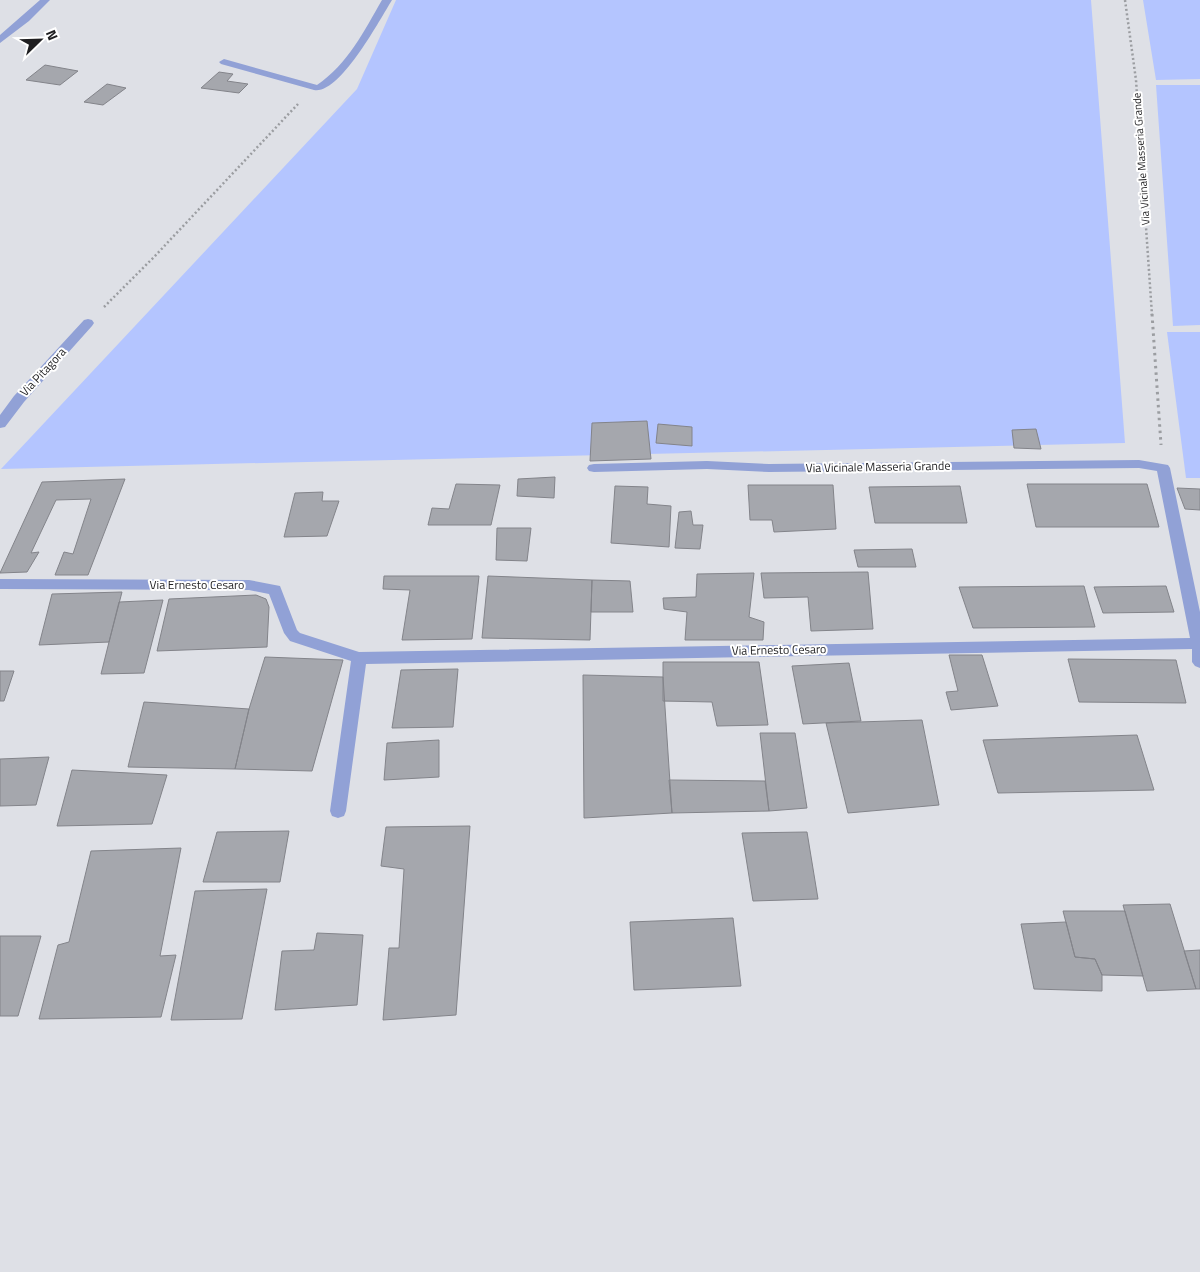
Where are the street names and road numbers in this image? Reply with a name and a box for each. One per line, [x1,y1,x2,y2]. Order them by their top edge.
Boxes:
street label: Via Vicinale Masseria Grande [1128,92,1154,226]
street label: Via Pitagora [15,343,70,400]
street label: Via Vicinale Masseria Grande [805,456,951,477]
street label: Via Ernesto Cesaro [150,575,244,594]
street label: Via Ernesto Cesaro [731,639,827,660]

